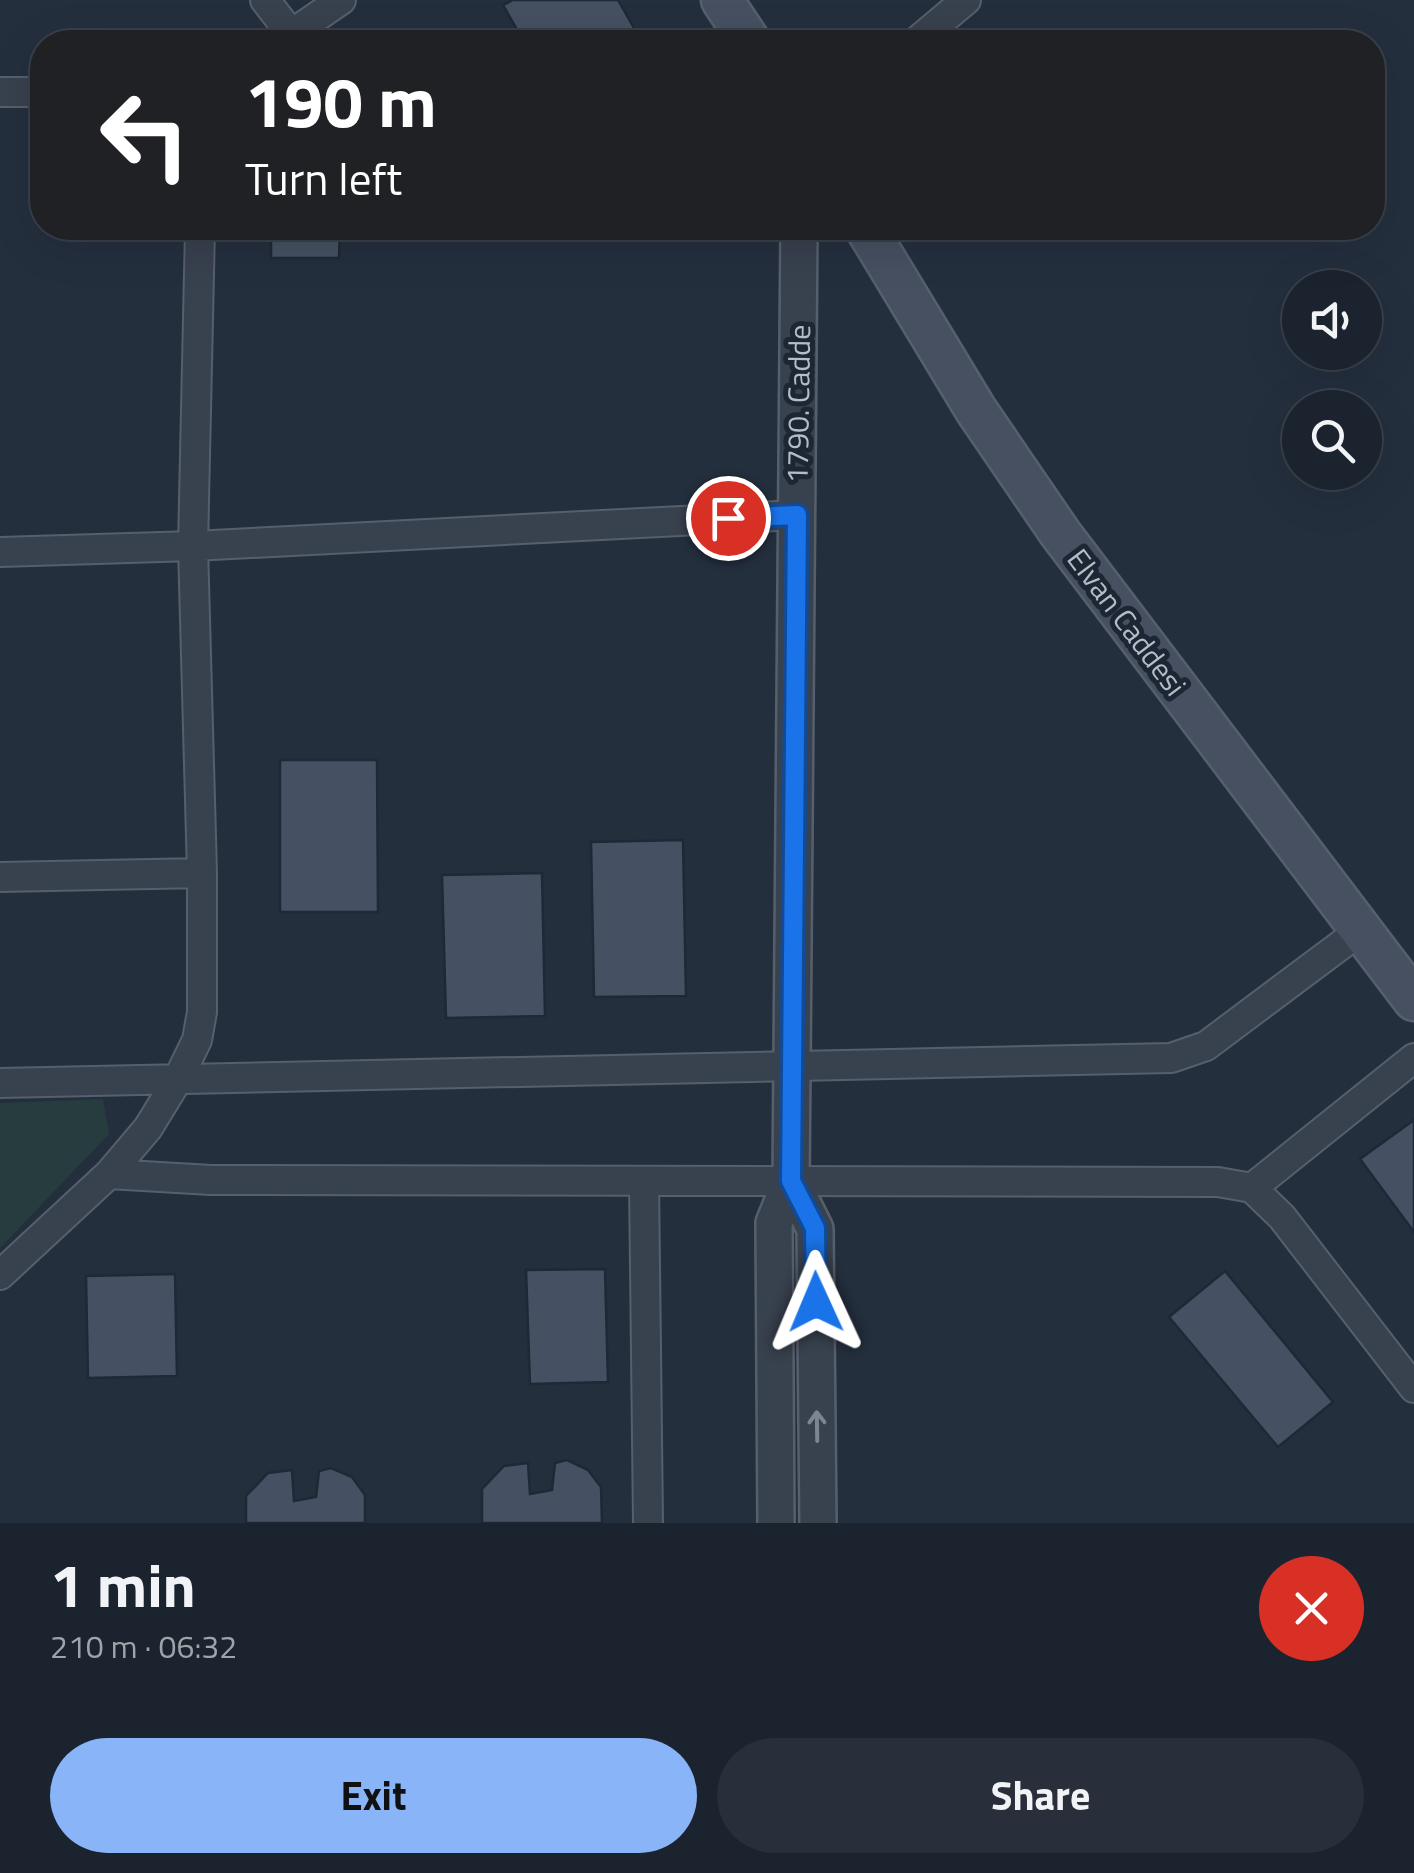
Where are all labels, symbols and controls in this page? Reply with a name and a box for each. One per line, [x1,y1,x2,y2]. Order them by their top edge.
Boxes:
text: 190 m [245,48,437,154]
icon: left [80,70,210,200]
text: Turn left [245,144,402,212]
map controls [1282,270,1382,490]
button: sound [1282,270,1382,370]
street label: 1790. Cadde [774,324,822,484]
button: search [1282,390,1382,490]
pin [686,476,771,561]
icon: arrive [701,491,756,546]
street label: Elvan Caddesi [1056,539,1198,705]
position arrow [764,1250,868,1354]
one-way arrow [808,1410,826,1442]
text: 1 min [50,1539,196,1630]
button: close [1259,1556,1364,1661]
text: 210 m · 06:32 [50,1622,237,1670]
button: Exit [50,1738,697,1853]
button: Share [717,1738,1364,1853]

